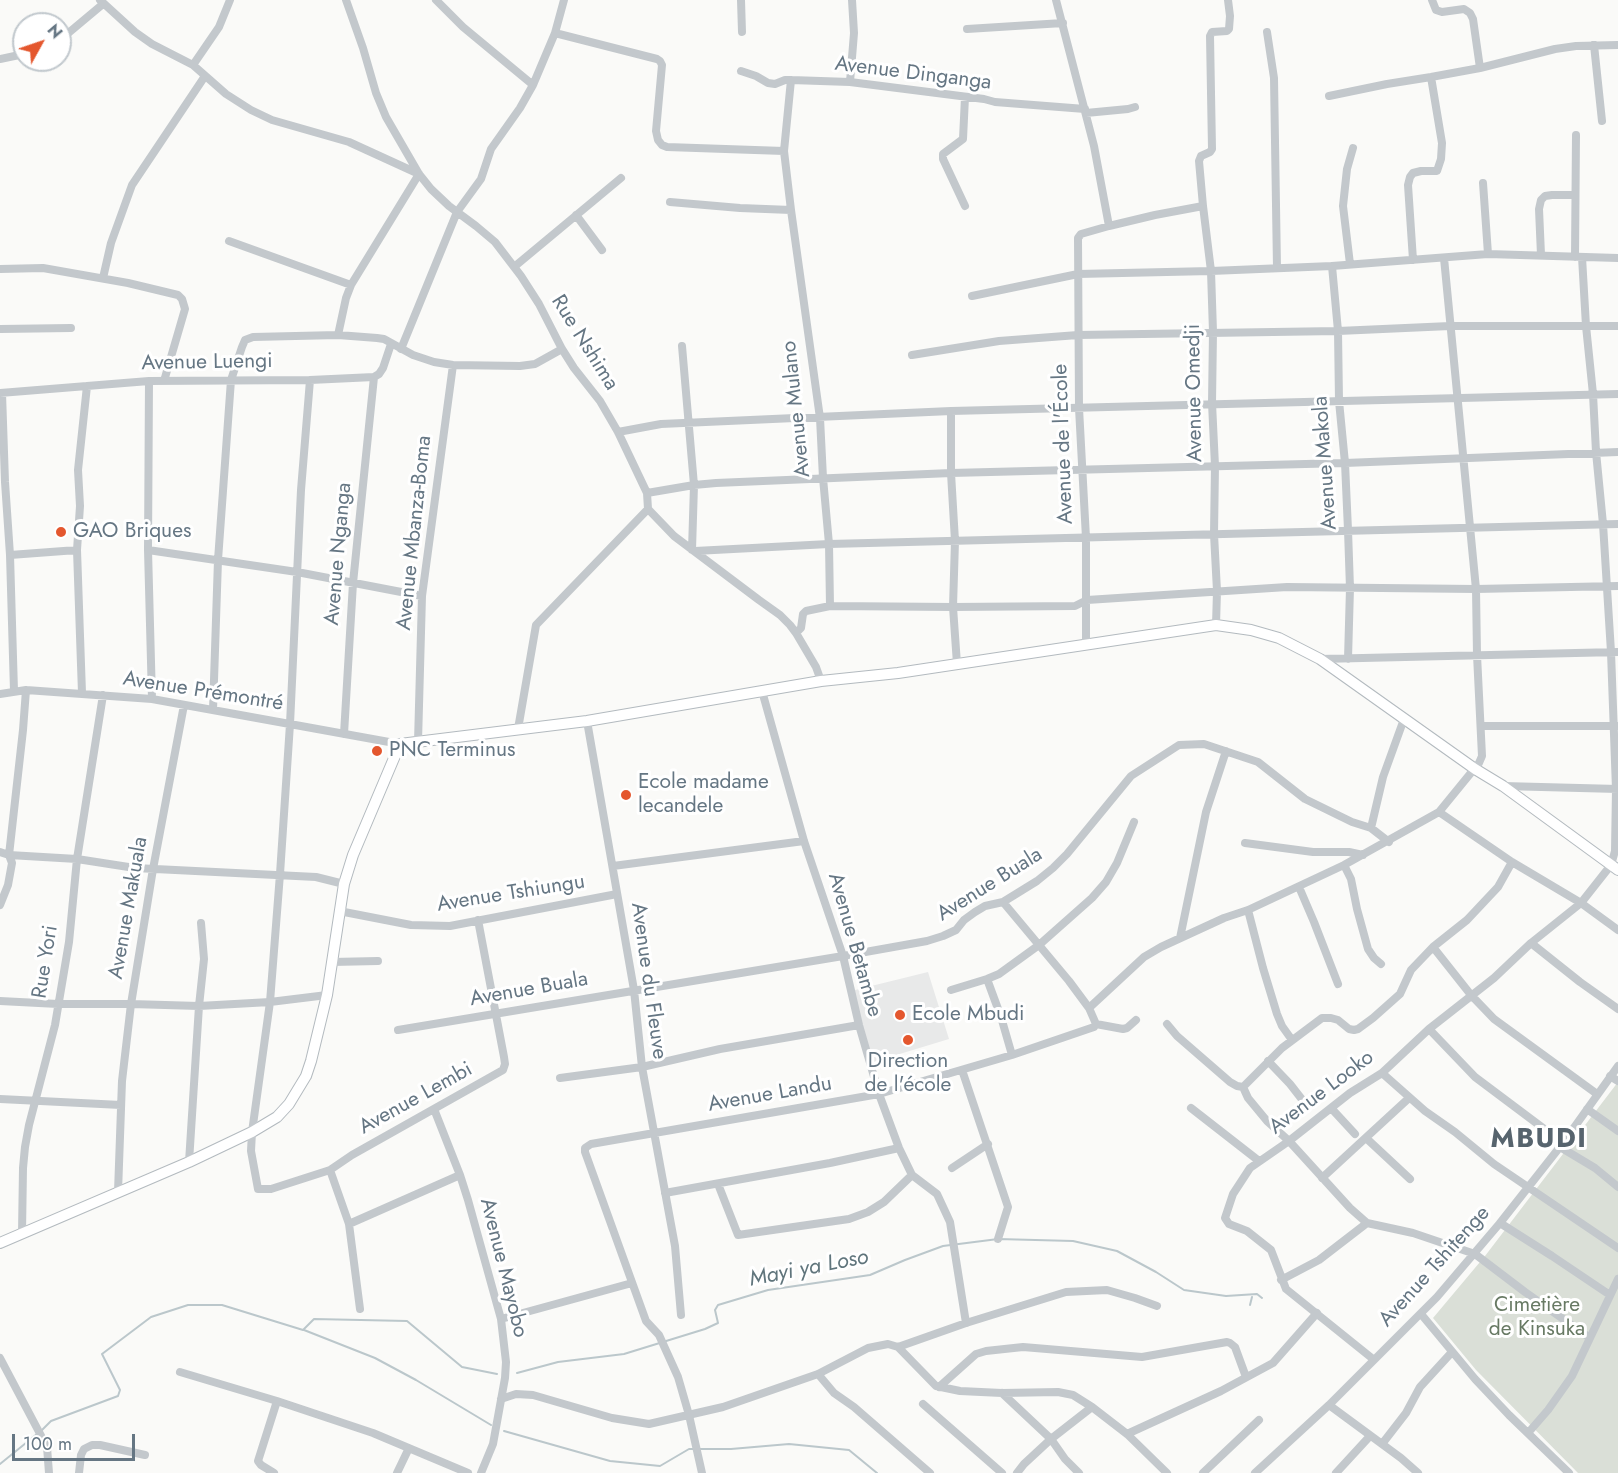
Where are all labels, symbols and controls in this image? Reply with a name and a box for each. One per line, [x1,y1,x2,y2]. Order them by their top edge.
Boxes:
north arrow [12,12,72,72]
text: N [42,19,68,44]
street label: Avenue Dinganga [833,52,993,96]
street label: Rue Nshima [545,291,623,395]
street label: Avenue Omedji [1181,324,1209,462]
street label: Avenue Mulano [777,339,817,479]
street label: Avenue Luengi [141,349,273,377]
street label: Avenue de l'École [1049,363,1079,525]
street label: Avenue Makola [1309,395,1343,531]
street label: Avenue Mbanza-Boma [392,434,438,632]
street label: Avenue Nganga [320,482,358,626]
place label: GAO Briques [73,519,191,545]
marker: GAO Briques [54,525,68,539]
street label: Avenue Prémontré [121,667,285,717]
place label: PNC Terminus [389,738,516,764]
marker: PNC Terminus [370,744,384,758]
place label: Ecole madame lecandele [638,770,769,820]
marker: Ecole madame lecandele [619,788,633,802]
street label: Avenue Makuala [104,835,154,981]
street label: Avenue Buala [933,843,1047,927]
street label: Avenue Tshiungu [435,870,587,918]
street label: Avenue Betambe [821,870,887,1020]
street label: Avenue du Fleuve [625,901,671,1061]
street label: Rue Yori [28,924,64,1000]
street label: Avenue Buala [468,967,590,1013]
place label: Ecole Mbudi [912,1002,1024,1028]
marker: Ecole Mbudi [893,1008,907,1022]
marker: Direction de l'école [901,1033,915,1047]
street label: Avenue Looko [1265,1045,1379,1141]
place label: Direction de l'école [865,1049,951,1099]
street label: Avenue Lembi [355,1057,477,1141]
street label: Avenue Landu [706,1072,834,1118]
district label: MBUDI [1491,1124,1587,1156]
street label: Avenue Mayobo [474,1196,532,1340]
street label: Avenue Tshitenge [1374,1201,1496,1333]
water label: Mayi ya Loso [747,1245,871,1293]
park label: Cimetière de Kinsuka [1489,1293,1585,1343]
scale bar [15,1422,138,1460]
text: 100 m [23,1431,72,1457]

